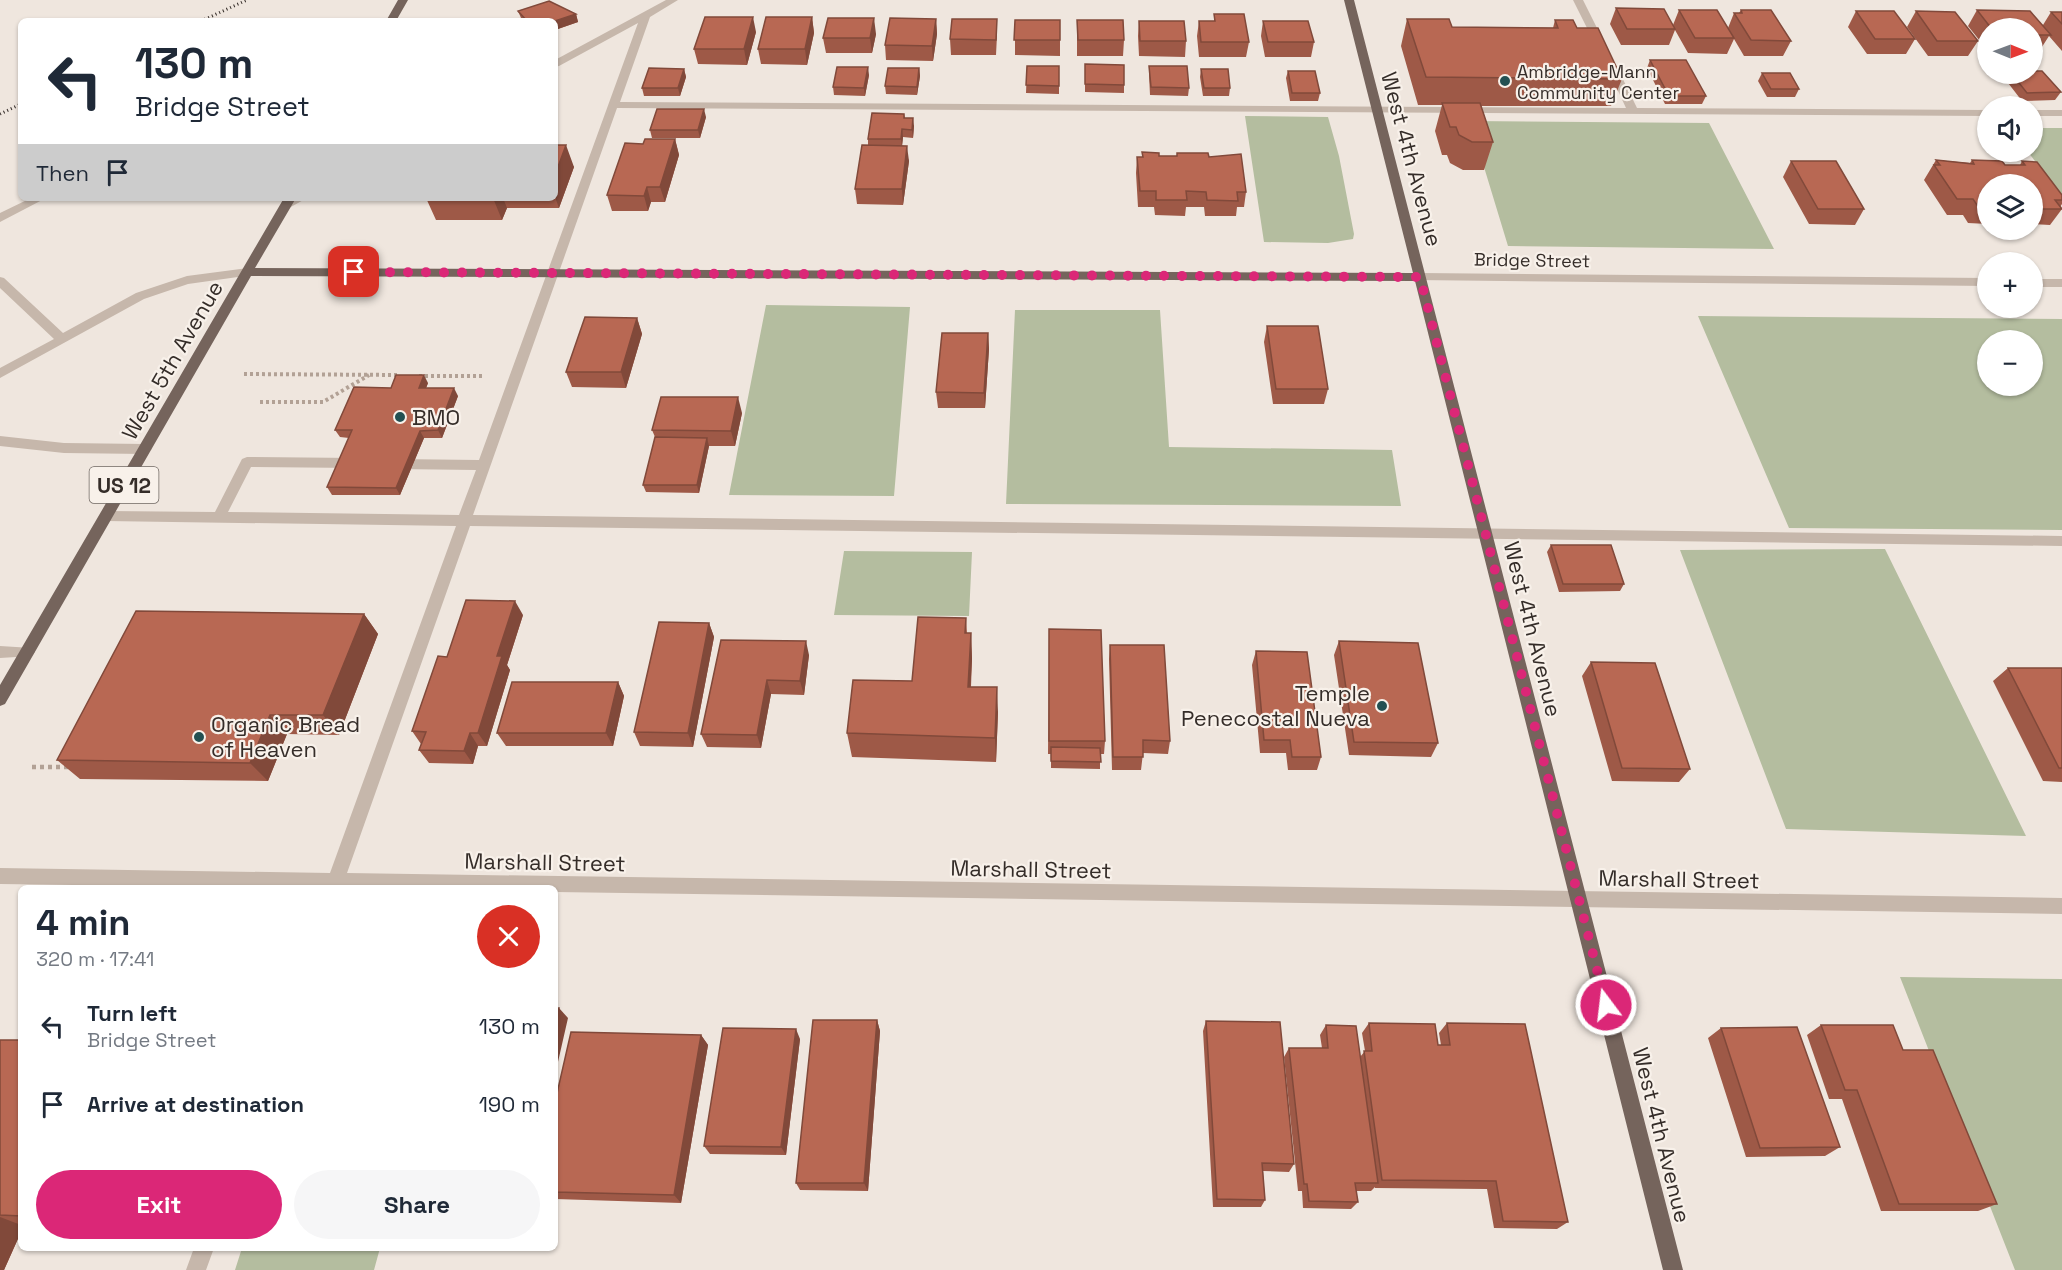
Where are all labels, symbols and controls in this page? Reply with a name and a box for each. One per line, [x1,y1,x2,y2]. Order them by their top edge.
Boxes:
north arrow [1977,18,2043,84]
map controls [1977,18,2043,396]
text: 130 m [135,37,253,90]
icon: left [36,42,114,120]
place label: Ambridge-Mann Community Center [1517,60,1679,104]
street label: West 4th Avenue [1375,69,1449,249]
marker: Ambridge-Mann Community Center [1498,74,1512,88]
text: Bridge Street [135,89,310,124]
button: sound [1977,96,2043,162]
icon: arrive [101,156,134,189]
text: Then [36,159,89,187]
button: layers [1977,174,2043,240]
pin [328,246,379,297]
street label: Bridge Street [1474,247,1590,273]
button: + [1977,252,2043,318]
icon: arrive [337,255,370,288]
street label: West 5th Avenue [115,276,229,444]
button: − [1977,330,2043,396]
place label: BMO [412,403,460,431]
marker: BMO [393,410,407,424]
road number: US 12 [90,467,158,503]
street label: West 4th Avenue [1498,539,1568,719]
place label: Temple Penecostal Nueva [1181,679,1370,732]
marker: Temple Penecostal Nueva [1375,699,1389,713]
place label: Organic Bread of Heaven [211,710,360,763]
marker: Organic Bread of Heaven [192,730,206,744]
street label: Marshall Street [464,847,626,877]
street label: Marshall Street [950,854,1112,884]
street label: Marshall Street [1598,864,1760,894]
text: 4 min [36,900,131,946]
button: close [477,905,540,968]
text: 320 m · 17:41 [36,946,154,972]
position arrow [1574,973,1638,1037]
text: Turn left [87,999,177,1027]
icon: left [36,1010,69,1043]
text: 130 m [479,1012,540,1040]
text: Bridge Street [87,1027,216,1053]
street label: West 4th Avenue [1627,1045,1697,1225]
icon: arrive [36,1088,69,1121]
text: Arrive at destination [87,1090,304,1118]
text: 190 m [479,1090,540,1118]
button: Exit [36,1170,282,1239]
button: Share [294,1170,540,1239]

